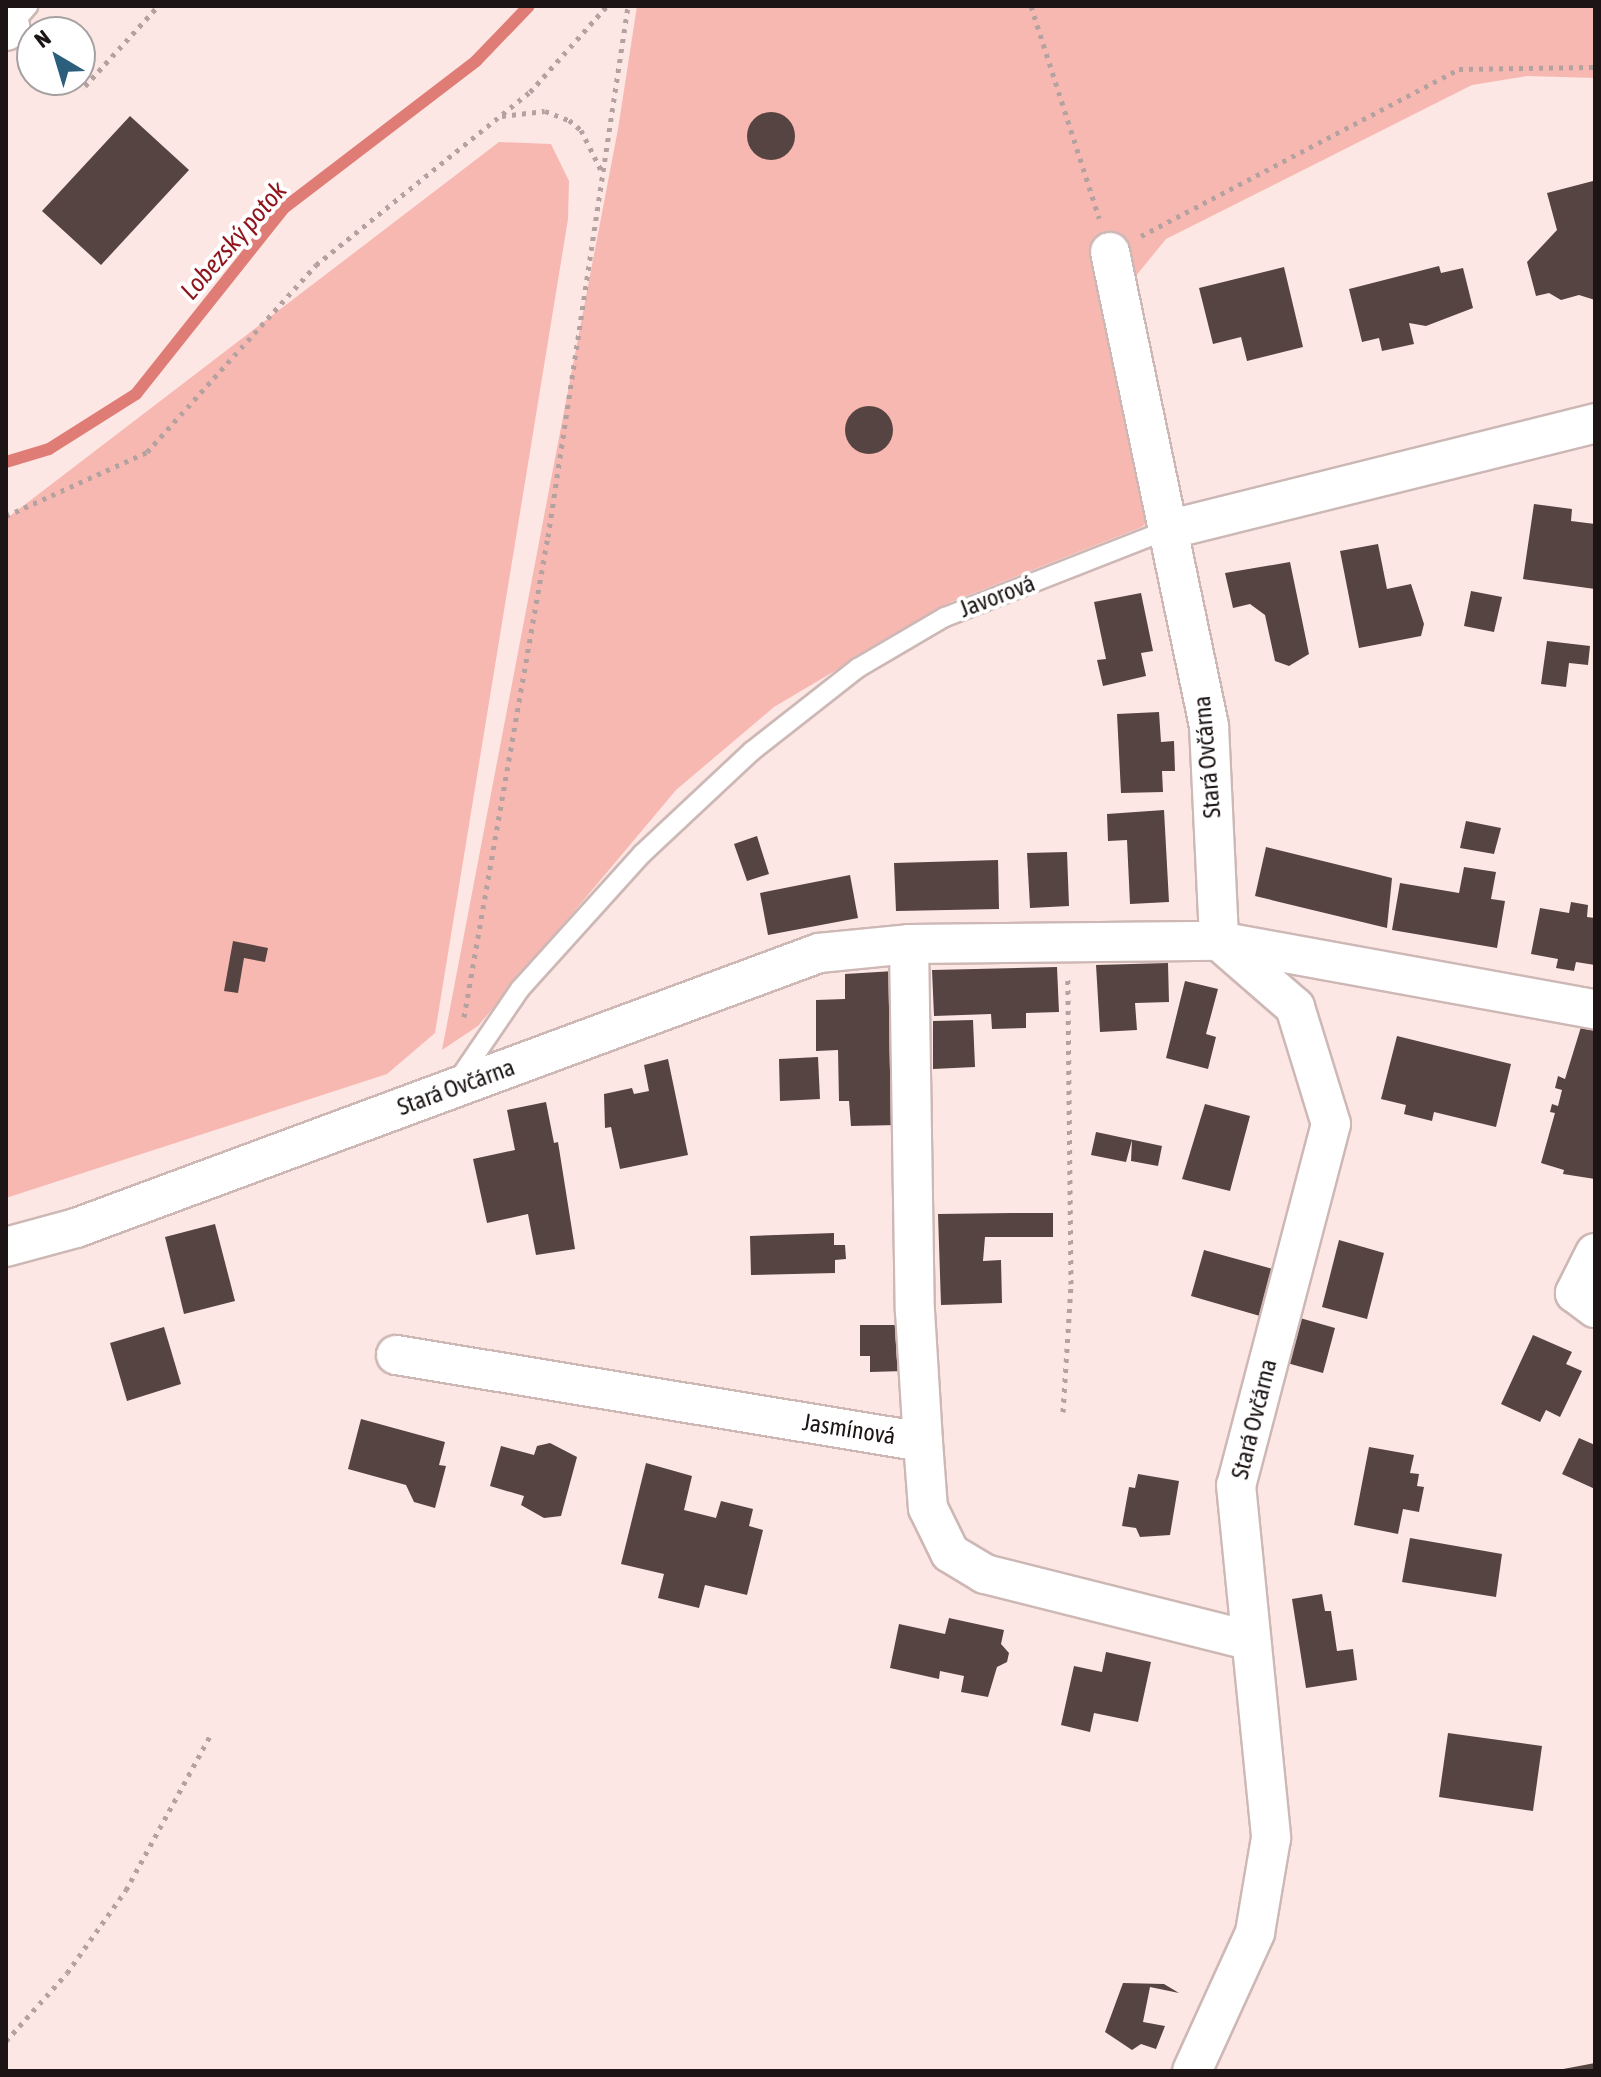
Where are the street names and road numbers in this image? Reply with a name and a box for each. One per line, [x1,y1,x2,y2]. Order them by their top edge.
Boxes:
street label: Javorová [955,568,1039,624]
street label: Stará Ovčárna [1187,695,1227,819]
street label: Stará Ovčárna [393,1052,519,1122]
street label: Stará Ovčárna [1225,1356,1283,1482]
street label: Jasmínová [801,1407,897,1451]

